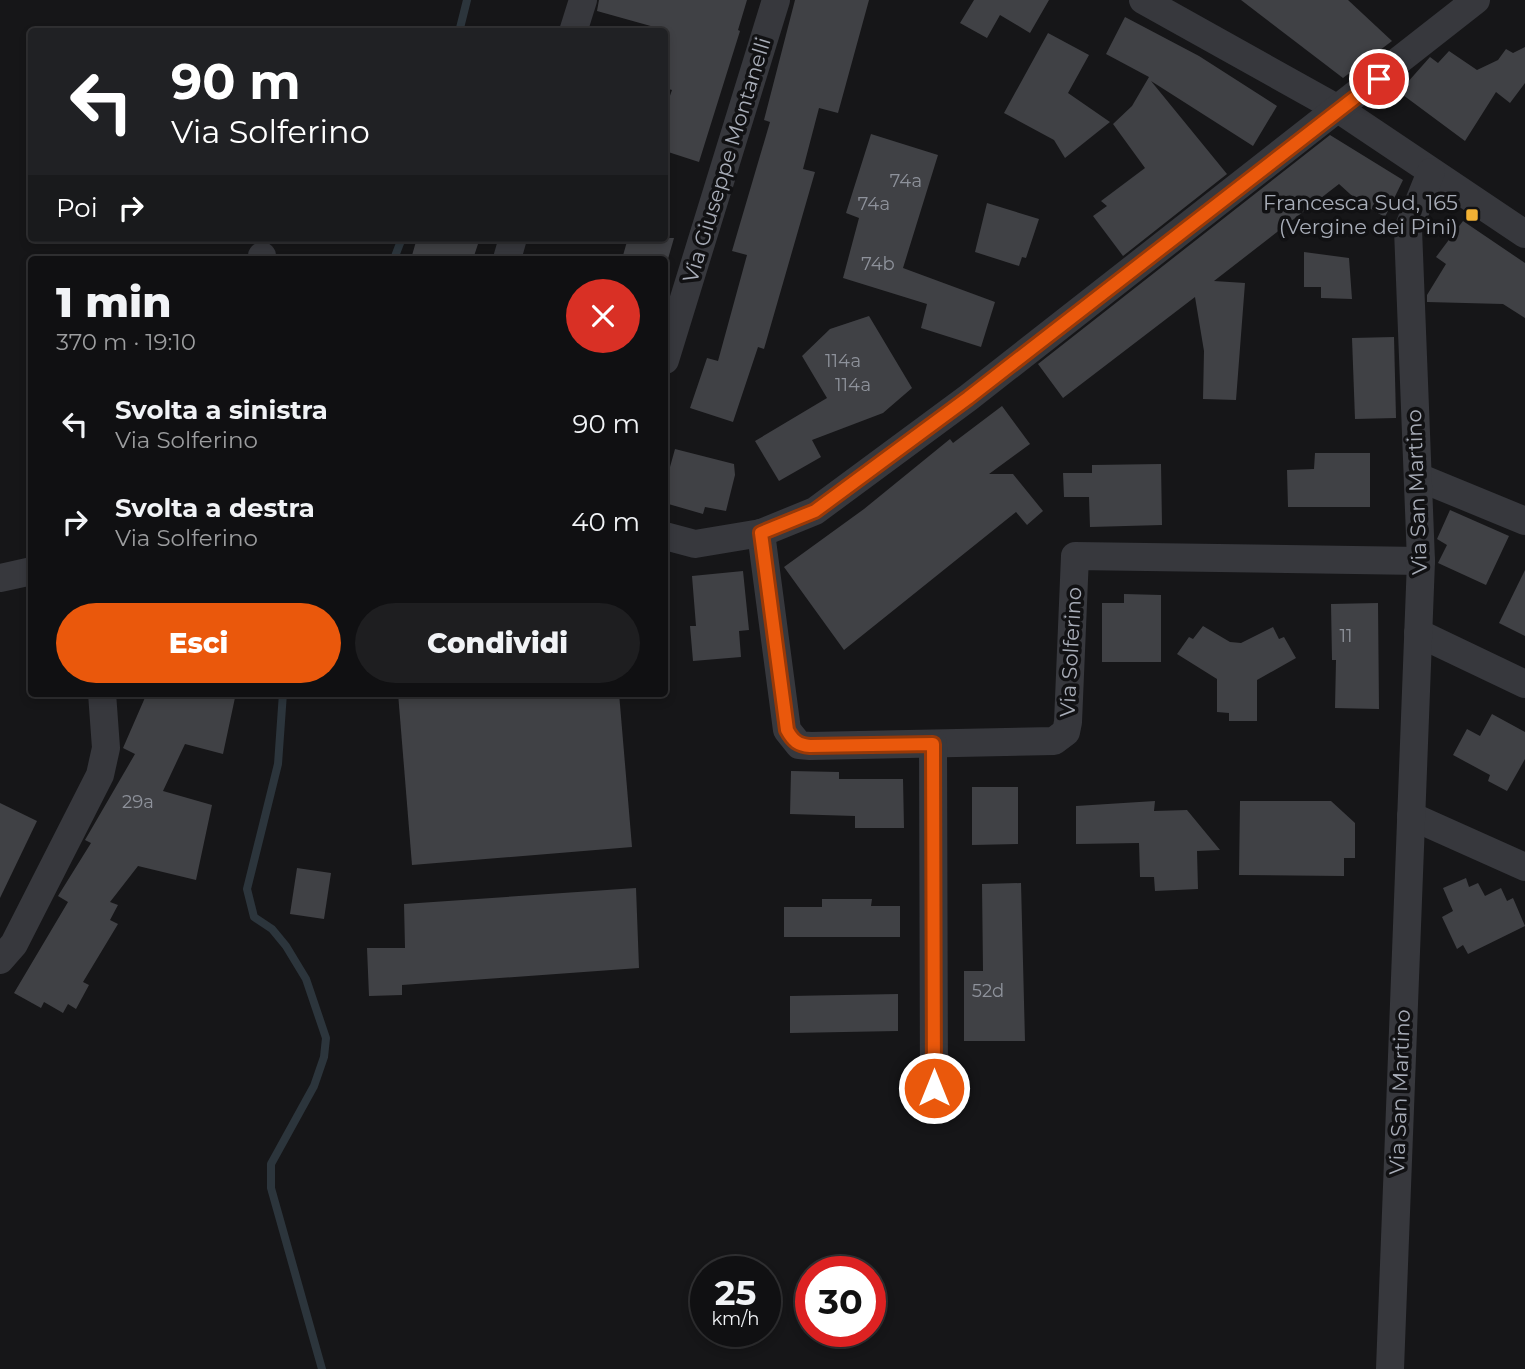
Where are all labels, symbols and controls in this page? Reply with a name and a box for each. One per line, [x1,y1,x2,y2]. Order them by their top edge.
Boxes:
street label: Via Giuseppe Montanelli [677,34,776,286]
pin [1349,49,1409,109]
text: 90 m [171,52,301,111]
icon: left [56,56,147,147]
icon: arrive [1360,60,1398,98]
text: Via Solferino [171,112,370,151]
house number: 74a [890,170,922,192]
icon: right [112,189,150,227]
place label: Francesca Sud, 165 (Vergine dei Pini) [1263,190,1458,239]
text: Poi [56,192,98,224]
house number: 74a [858,193,890,215]
marker: Francesca Sud, 165 (Vergine dei Pini) [1464,207,1480,223]
house number: 74b [861,253,895,275]
text: 1 min [56,276,172,328]
button: close [566,279,640,353]
text: 370 m · 19:10 [56,328,196,356]
house number: 114a [825,350,861,372]
house number: 114a [835,374,871,396]
text: Svolta a sinistra [115,394,328,426]
icon: left [56,405,94,443]
text: 90 m [573,408,640,440]
street label: Via San Martino [1401,409,1432,575]
text: Via Solferino [115,426,258,454]
text: Svolta a destra [115,492,315,524]
icon: right [56,503,94,541]
text: 40 m [571,506,640,538]
text: Via Solferino [115,524,258,552]
street label: Via Solferino [1055,586,1086,718]
button: Esci [56,603,341,683]
button: Condividi [355,603,640,683]
house number: 11 [1340,625,1353,647]
house number: 29a [122,791,154,813]
house number: 52d [972,980,1004,1002]
street label: Via San Martino [1384,1009,1415,1175]
position arrow [897,1051,971,1125]
speed limit sign: 30 [795,1256,886,1347]
text: 25 [715,1271,756,1314]
text: km/h [711,1308,760,1330]

